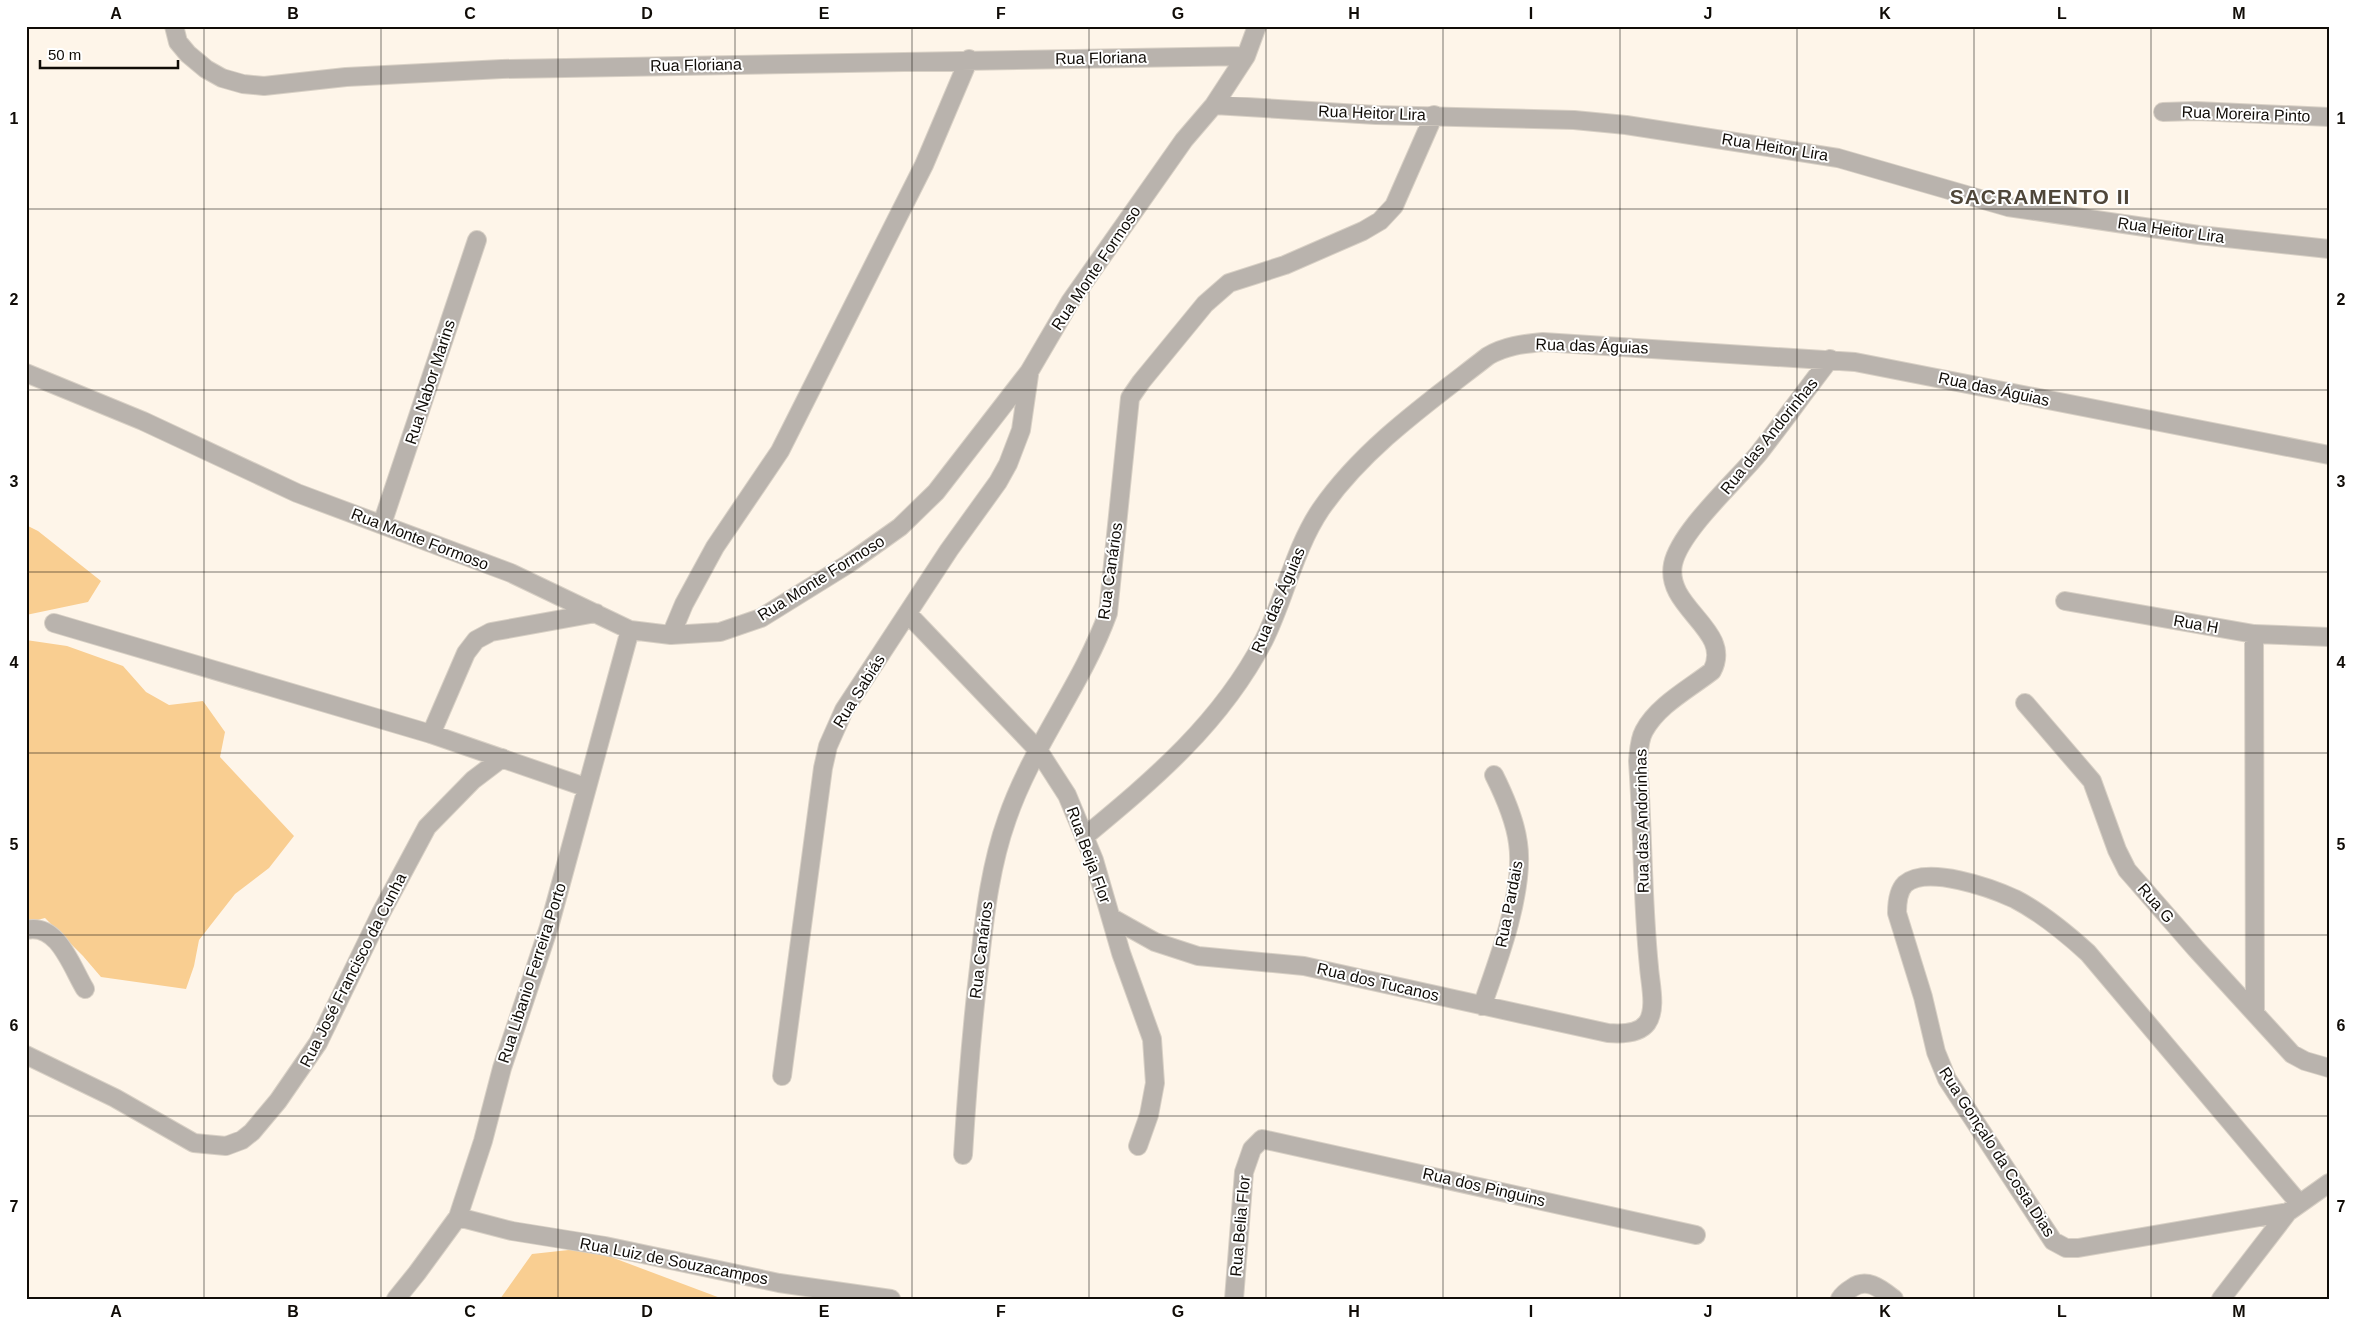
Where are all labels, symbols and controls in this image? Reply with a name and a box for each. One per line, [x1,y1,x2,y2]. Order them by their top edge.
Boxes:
text: A [110,5,122,22]
text: B [287,5,299,22]
text: C [464,5,476,22]
text: D [641,5,653,22]
text: E [819,5,830,22]
text: F [996,5,1006,22]
text: G [1172,5,1184,22]
text: H [1348,5,1360,22]
text: I [1529,5,1533,22]
text: J [1704,5,1712,22]
text: K [1879,5,1891,22]
text: L [2057,5,2067,22]
text: M [2232,5,2246,22]
scale bar [40,38,178,70]
text: 50 m [48,46,81,63]
street label: Rua Floriana [1055,49,1147,67]
street label: Rua Floriana [650,56,742,74]
street label: Rua Heitor Lira [1318,103,1426,123]
street label: Rua Moreira Pinto [2181,103,2311,125]
text: 1 [10,110,19,127]
text: 1 [2337,110,2346,127]
street label: Rua Heitor Lira [1721,130,1830,164]
district label: SACRAMENTO II [1950,185,2130,208]
street label: Rua Monte Formoso [1048,203,1144,333]
street label: Rua Heitor Lira [2117,214,2226,246]
text: 2 [10,291,19,308]
text: 2 [2337,291,2346,308]
street label: Rua Nabor Marins [402,318,458,446]
street label: Rua das Águias [1535,335,1649,356]
street label: Rua das Águias [1937,368,2051,409]
street label: Rua das Andorinhas [1717,375,1821,497]
text: 3 [10,473,19,490]
text: 3 [2337,473,2346,490]
street label: Rua Monte Formoso [349,505,491,573]
street label: Rua Canários [1095,521,1125,621]
street label: Rua Monte Formoso [755,532,887,624]
street label: Rua das Águias [1247,544,1308,655]
street label: Rua H [2172,612,2220,636]
street label: Rua Sabiás [830,651,888,731]
text: 4 [10,654,19,671]
text: 4 [2337,654,2346,671]
street label: Rua das Andorinhas [1632,749,1652,893]
street label: Rua Beija Flor [1064,804,1115,906]
text: 5 [10,836,19,853]
text: 5 [2337,836,2346,853]
street label: Rua Pardais [1492,859,1526,949]
street label: Rua José Francisco da Cunha [297,870,409,1070]
street label: Rua G [2134,880,2178,926]
street label: Rua Libanio Ferreira Porto [495,881,569,1065]
street label: Rua Canários [967,900,995,1000]
street label: Rua dos Tucanos [1315,960,1441,1004]
text: 6 [10,1017,19,1034]
text: 6 [2337,1017,2346,1034]
street label: Rua Gonçalo da Costa Dias [1936,1064,2058,1240]
street label: Rua dos Pinguins [1421,1165,1547,1209]
street label: Rua Belia Flor [1227,1174,1253,1277]
text: 7 [10,1198,19,1215]
text: 7 [2337,1198,2346,1215]
street label: Rua Luiz de Souzacampos [579,1234,769,1288]
text: A [110,1303,122,1320]
text: B [287,1303,299,1320]
text: C [464,1303,476,1320]
text: D [641,1303,653,1320]
text: E [819,1303,830,1320]
text: F [996,1303,1006,1320]
text: G [1172,1303,1184,1320]
text: H [1348,1303,1360,1320]
text: I [1529,1303,1533,1320]
text: J [1704,1303,1712,1320]
text: K [1879,1303,1891,1320]
text: L [2057,1303,2067,1320]
text: M [2232,1303,2246,1320]

